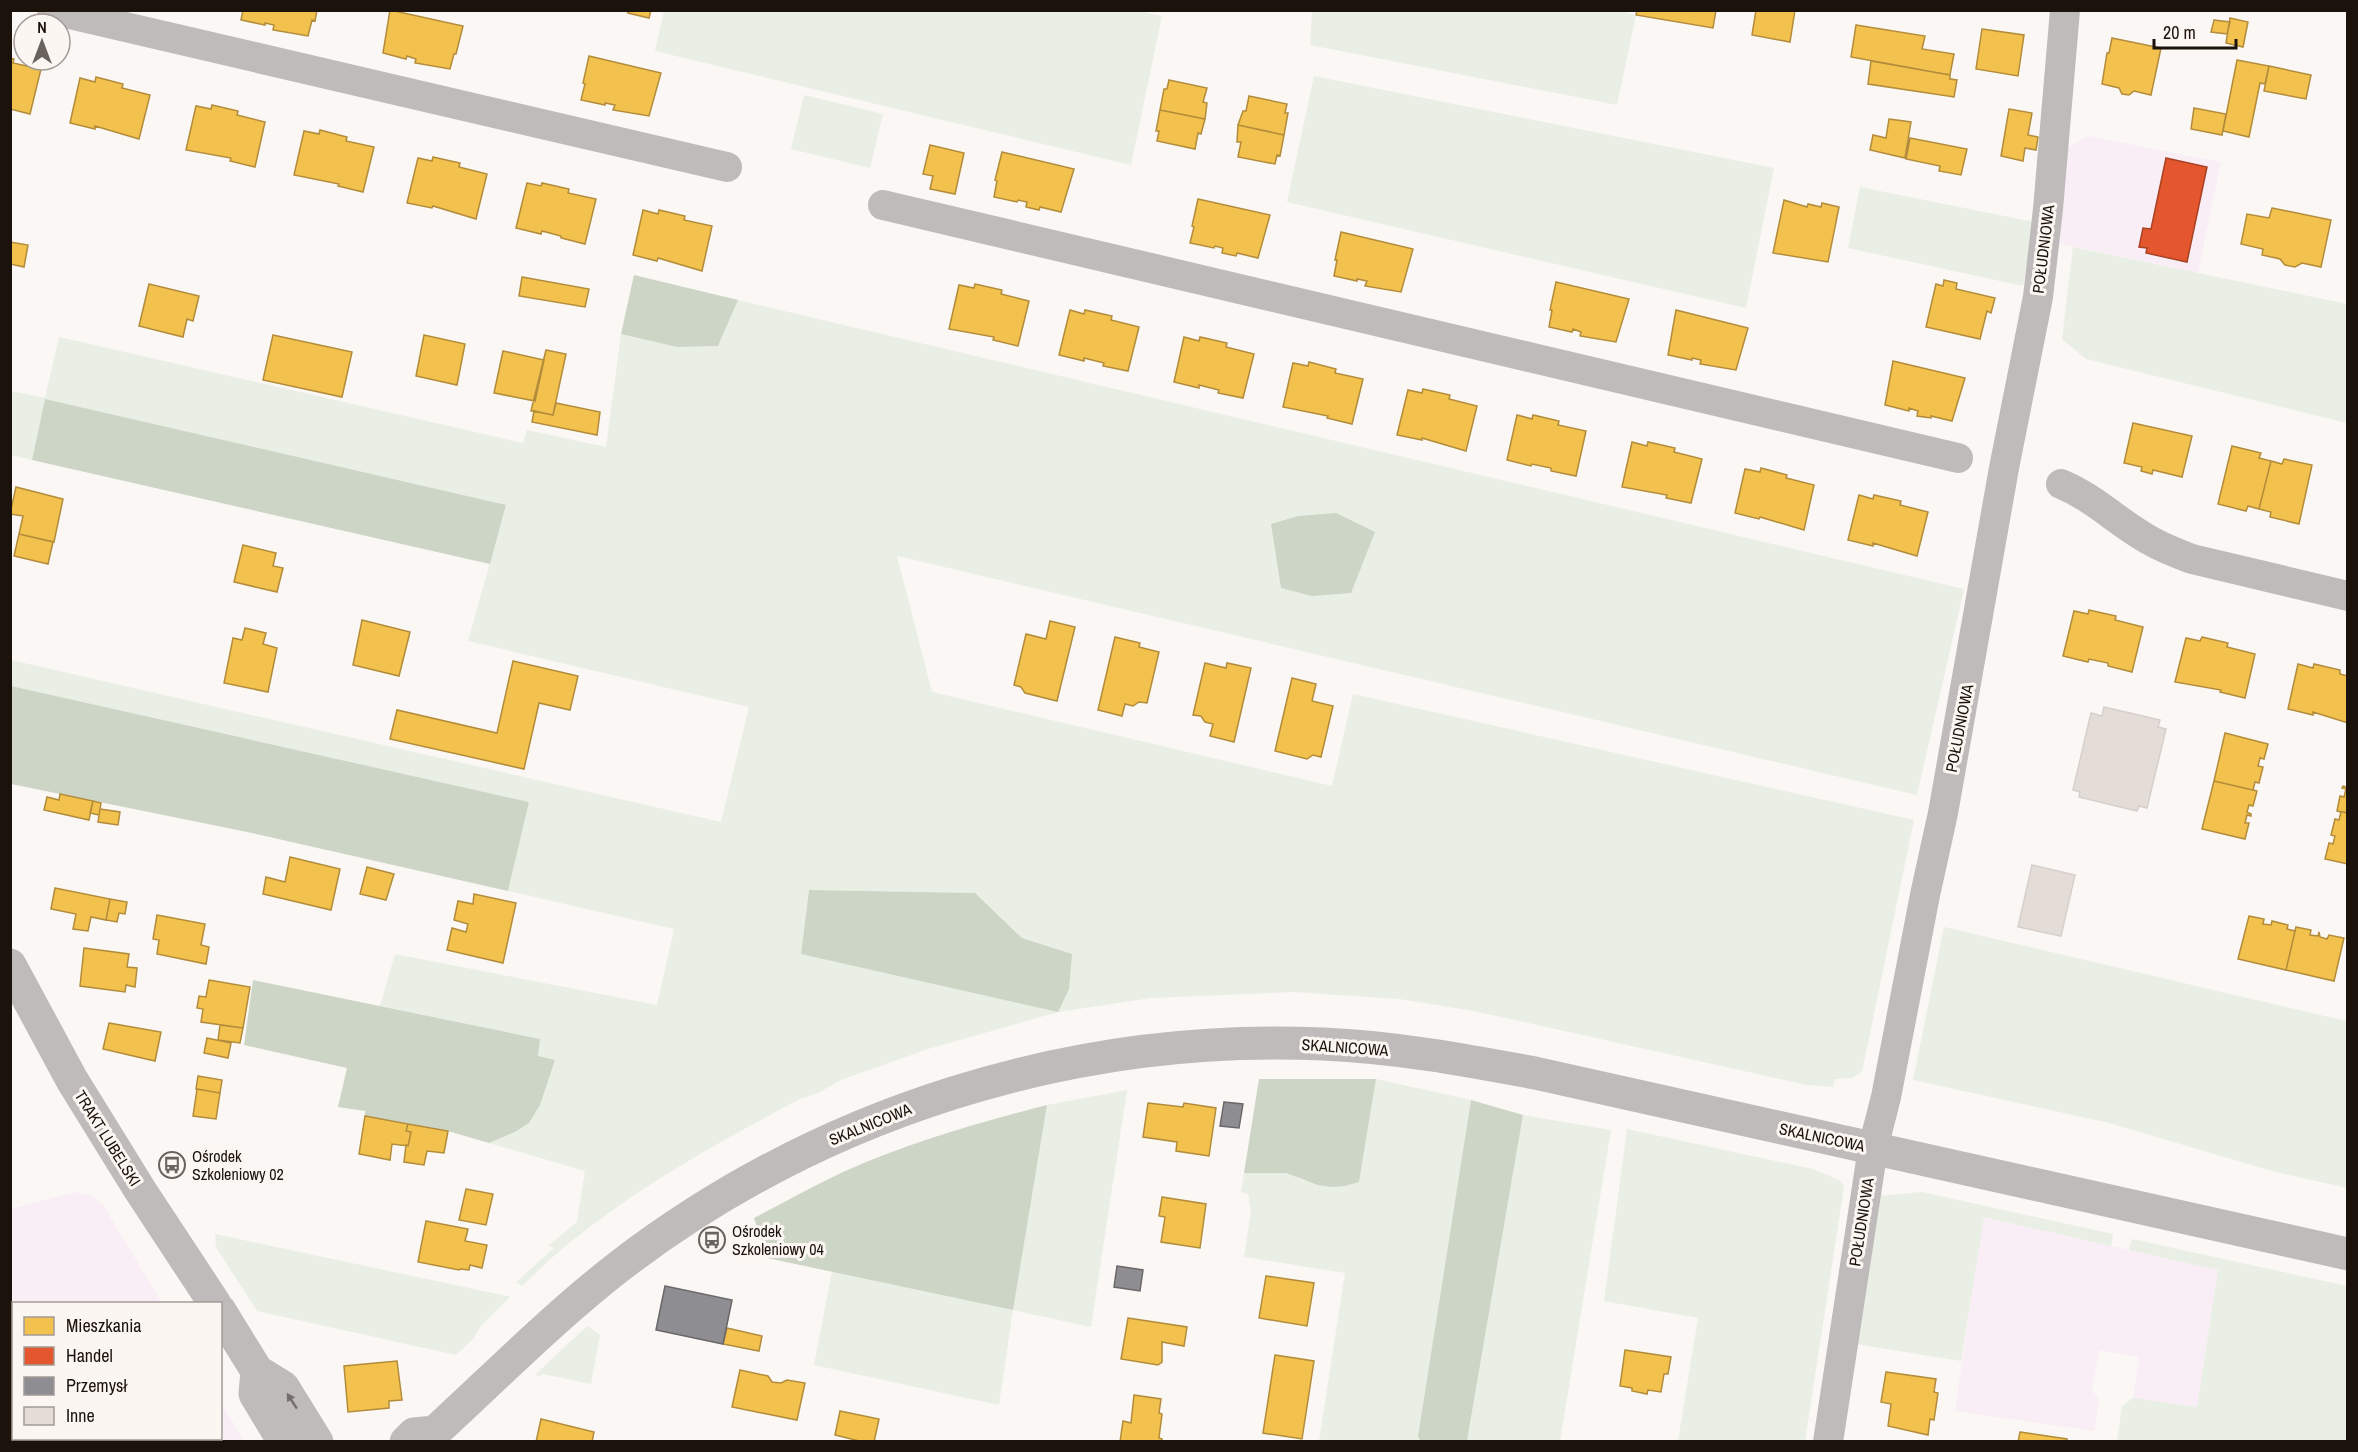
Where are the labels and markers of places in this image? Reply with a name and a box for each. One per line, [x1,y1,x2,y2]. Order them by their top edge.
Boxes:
place label: Ośrodek Szkoleniowy 02 [192,1145,284,1185]
bus stop icon: Ośrodek Szkoleniowy 02 [157,1150,187,1180]
place label: Ośrodek Szkoleniowy 04 [732,1220,824,1260]
bus stop icon: Ośrodek Szkoleniowy 04 [697,1225,727,1255]

